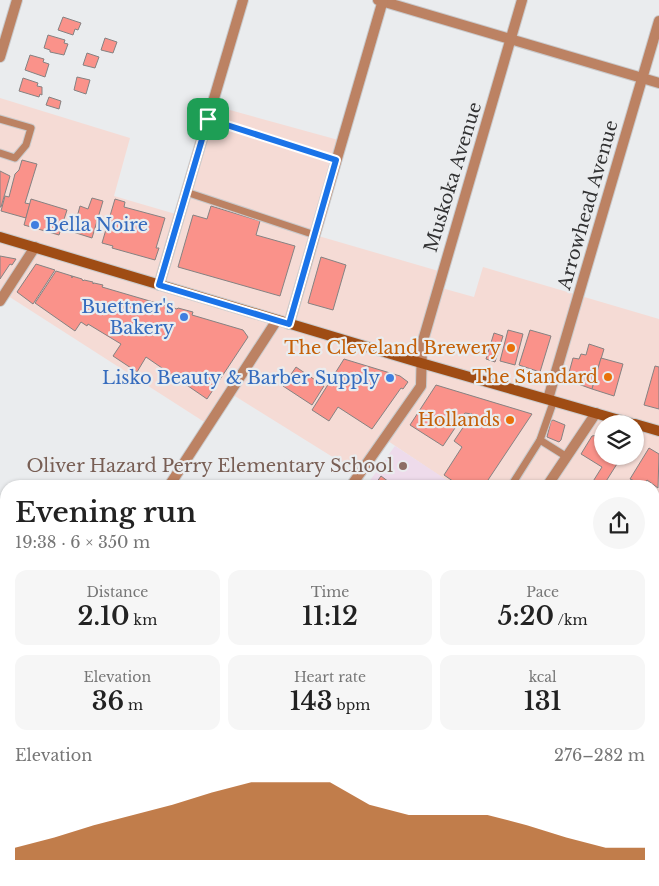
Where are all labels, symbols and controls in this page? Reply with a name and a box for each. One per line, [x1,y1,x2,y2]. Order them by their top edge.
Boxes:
pin [187,98,229,140]
street label: Muskoka Avenue [420,99,486,255]
icon: arrive [194,105,222,133]
street label: Arrowhead Avenue [553,118,623,293]
place label: Bella Noire [45,214,148,236]
marker: Bella Noire [29,219,41,231]
place label: Buettner's Bakery [81,296,174,339]
marker: Buettner's Bakery [178,311,190,323]
place label: The Cleveland Brewery [284,337,501,359]
marker: The Cleveland Brewery [505,342,517,354]
place label: The Standard [472,366,598,388]
place label: Lisko Beauty & Barber Supply [102,367,380,389]
marker: The Standard [602,371,614,383]
marker: Lisko Beauty & Barber Supply [384,372,396,384]
place label: Hollands [418,409,500,431]
marker: Hollands [504,414,516,426]
map controls [594,415,644,465]
button: layers [594,415,644,465]
place label: Oliver Hazard Perry Elementary School [27,455,393,477]
marker: Oliver Hazard Perry Elementary School [397,460,409,472]
text: Evening run [15,495,196,530]
button: share [593,497,645,549]
text: 19:38 · 6 × 350 m [15,532,150,552]
text: Distance [86,583,148,601]
text: Time [311,583,349,601]
text: Pace [526,583,559,601]
text: 2.10 [77,601,130,632]
text: 11:12 [302,601,358,632]
text: 5:20 [498,601,554,632]
text: km [130,611,157,629]
text: /km [554,611,588,629]
text: Elevation [84,668,151,686]
text: Heart rate [294,668,366,686]
text: kcal [529,668,557,686]
text: 36 [92,686,124,717]
text: 143 [290,686,332,717]
text: 131 [524,686,562,717]
text: m [124,696,143,714]
text: bpm [332,696,370,714]
text: Elevation [15,745,92,765]
text: 276–282 m [554,745,645,765]

